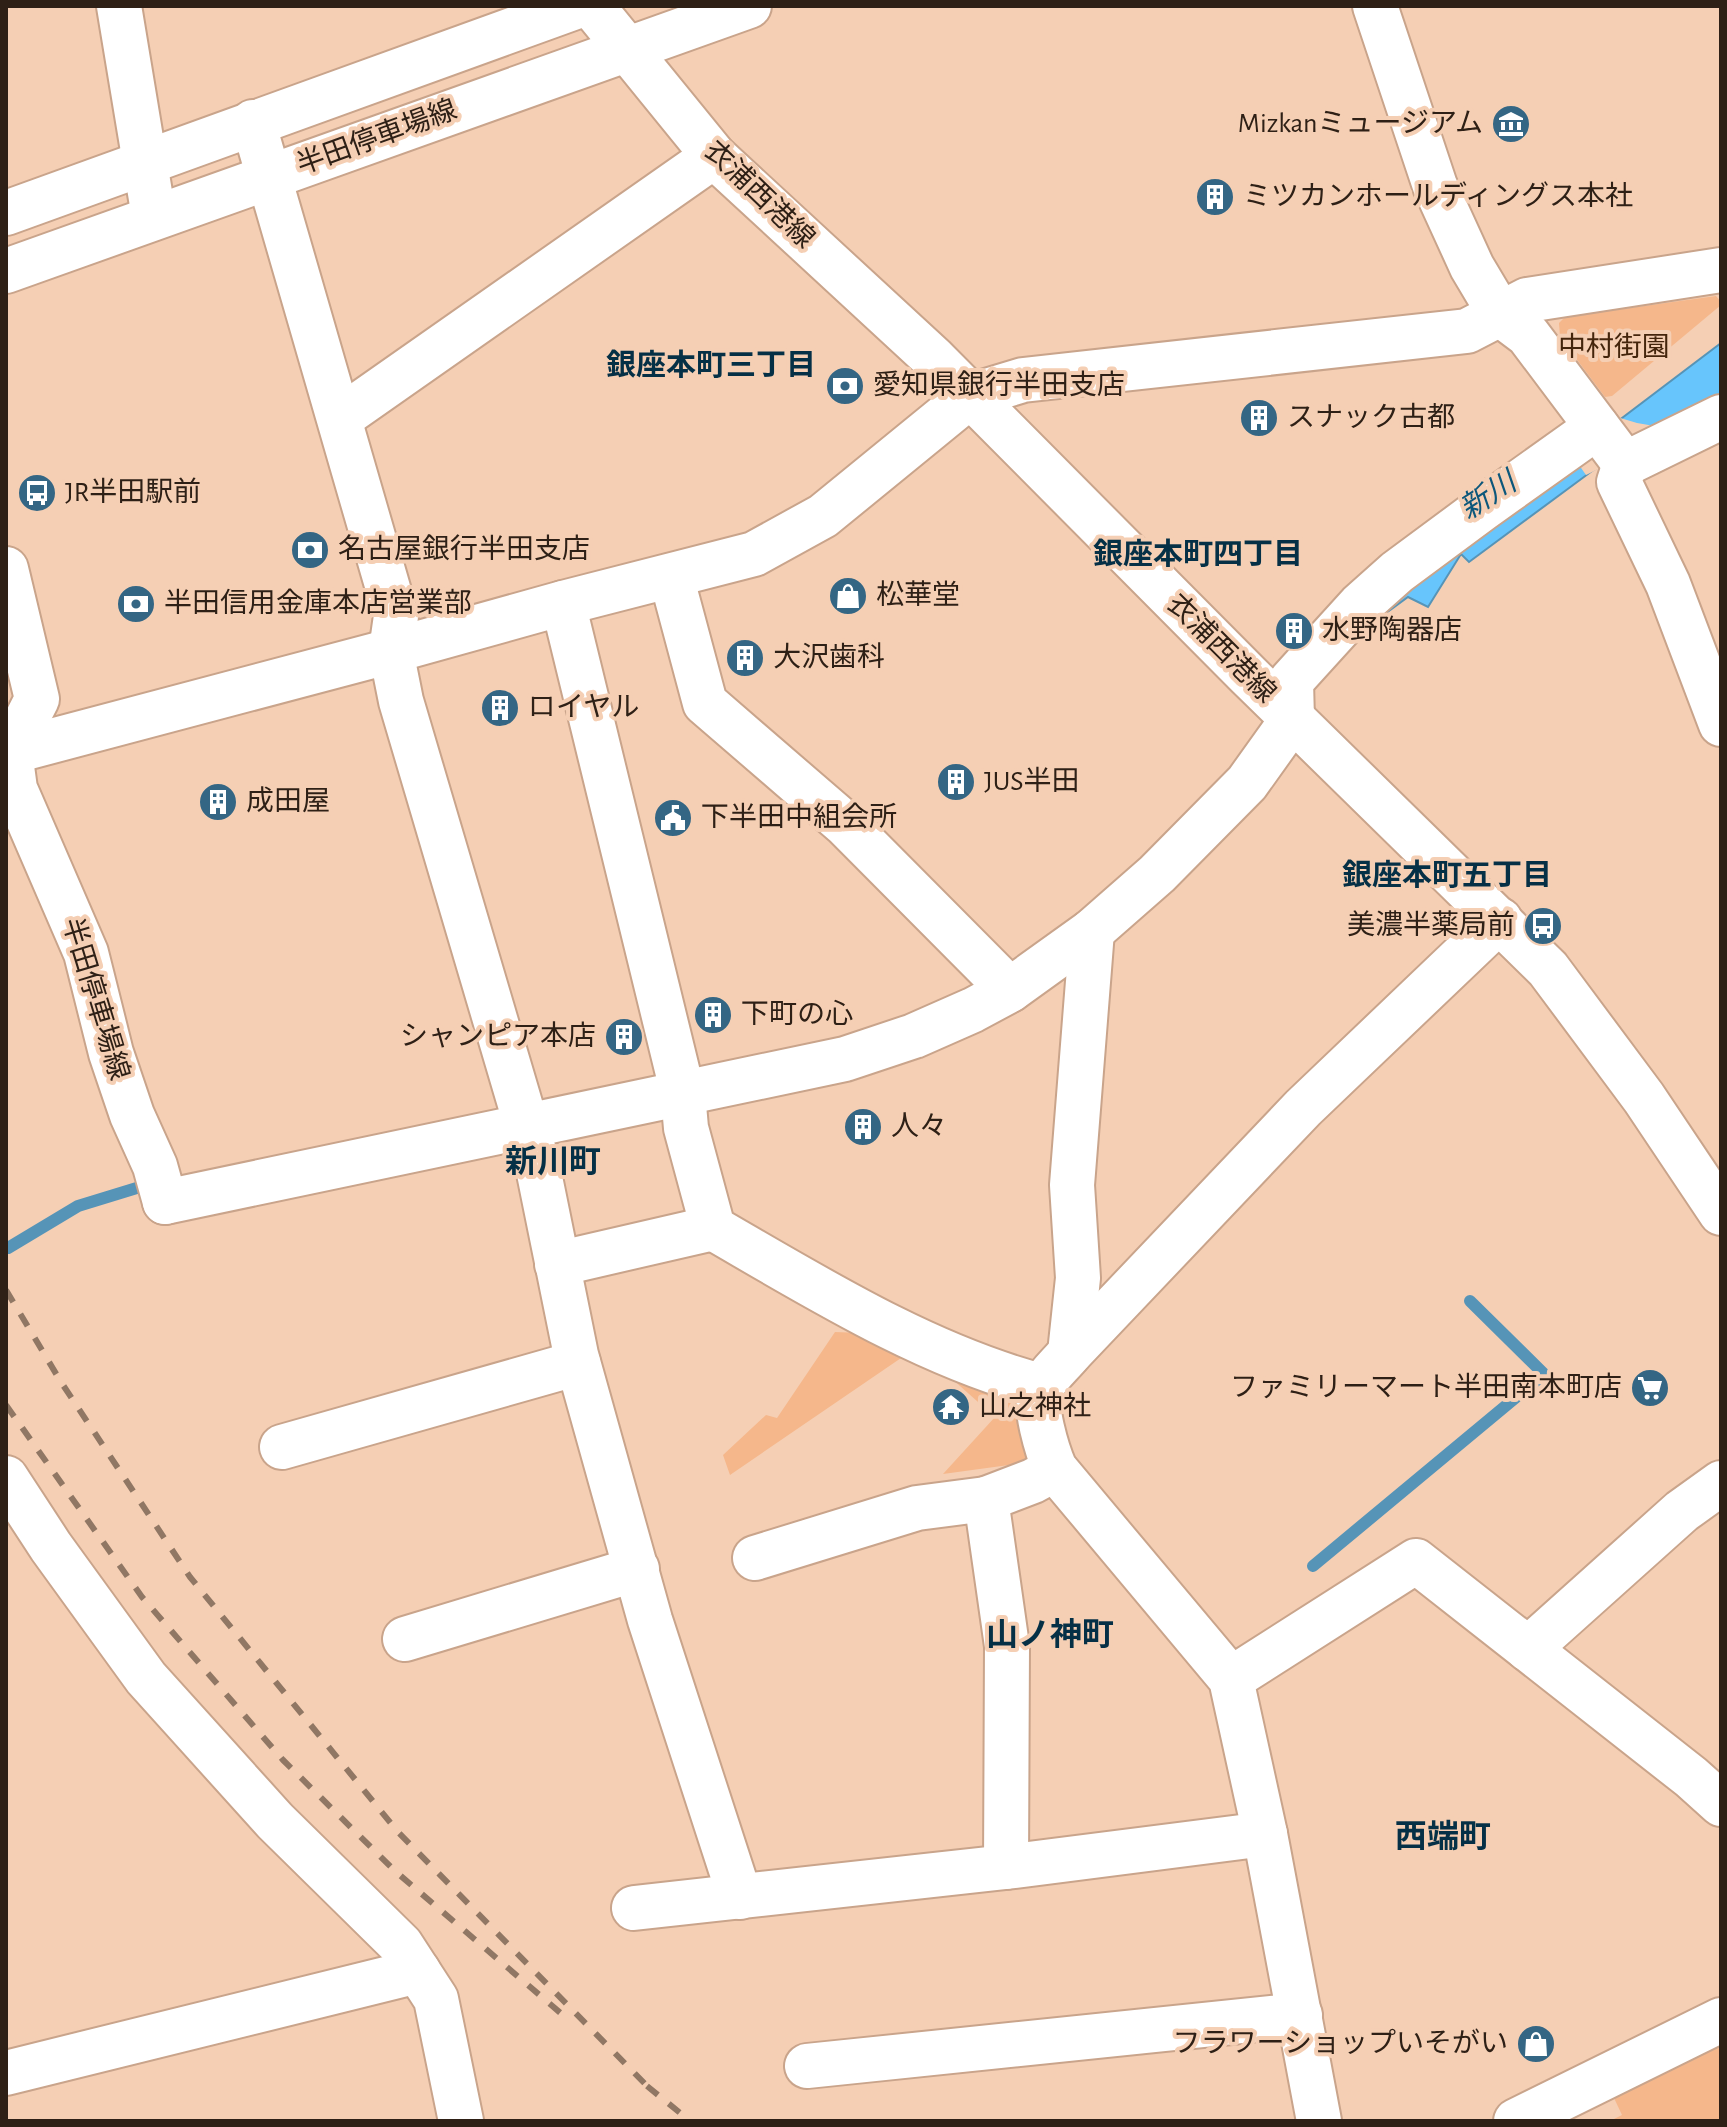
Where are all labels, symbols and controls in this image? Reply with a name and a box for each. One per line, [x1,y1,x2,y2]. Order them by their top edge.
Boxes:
street label: 半田停車場線 [293,94,461,180]
museum icon: Mizkanミュージアム [1490,103,1532,145]
place label: Mizkanミュージアム [1238,109,1483,138]
street label: 衣浦西港線 [699,135,820,254]
building icon: ミツカンホールディングス本社 [1194,176,1236,218]
place label: ミツカンホールディングス本社 [1243,181,1633,211]
park label: 中村街園 [1558,332,1670,362]
district label: 銀座本町三丁目 [606,349,816,381]
bank icon: 愛知県銀行半田支店 [824,365,866,407]
place label: 愛知県銀行半田支店 [873,370,1125,400]
building icon: スナック古都 [1238,397,1280,439]
place label: スナック古都 [1287,402,1455,432]
water label: 新川 [1454,464,1524,525]
bus stop icon: JR半田駅前 [16,472,58,514]
place label: JR半田駅前 [65,477,201,507]
bank icon: 名古屋銀行半田支店 [289,529,331,571]
place label: 名古屋銀行半田支店 [338,534,590,564]
district label: 銀座本町四丁目 [1093,538,1303,570]
shop icon: 松華堂 [827,575,869,617]
place label: 松華堂 [876,580,960,610]
bank icon: 半田信用金庫本店営業部 [115,583,157,625]
place label: 半田信用金庫本店営業部 [164,588,472,618]
street label: 衣浦西港線 [1162,588,1282,708]
building icon: 水野陶器店 [1273,610,1315,652]
place label: 水野陶器店 [1322,615,1462,645]
building icon: 大沢歯科 [724,637,766,679]
place label: 大沢歯科 [773,642,885,672]
building icon: ロイヤル [479,687,521,729]
place label: ロイヤル [528,693,639,722]
building icon: JUS半田 [935,761,977,803]
place label: JUS半田 [984,766,1079,796]
building icon: 成田屋 [197,781,239,823]
place label: 成田屋 [246,786,330,816]
public building icon: 下半田中組会所 [652,797,694,839]
place label: 下半田中組会所 [701,802,897,832]
district label: 銀座本町五丁目 [1342,859,1552,891]
bus stop icon: 美濃半薬局前 [1522,905,1564,947]
place label: 美濃半薬局前 [1347,910,1515,940]
street label: 半田停車場線 [57,914,135,1083]
building icon: 下町の心 [692,994,734,1036]
place label: 下町の心 [741,999,853,1029]
building icon: シャンピア本店 [603,1016,645,1058]
place label: シャンピア本店 [400,1021,596,1051]
building icon: 人々 [842,1106,884,1148]
place label: 人々 [891,1112,947,1141]
district label: 新川町 [505,1145,601,1178]
supermarket icon: ファミリーマート半田南本町店 [1629,1367,1671,1409]
place label: ファミリーマート半田南本町店 [1230,1372,1622,1402]
temple icon: 山之神社 [930,1386,972,1428]
place label: 山之神社 [979,1391,1091,1421]
district label: 山ノ神町 [986,1618,1114,1651]
district label: 西端町 [1395,1819,1491,1853]
shop icon: フラワーショップいそがい [1515,2023,1557,2065]
place label: フラワーショップいそがい [1173,2028,1508,2058]

